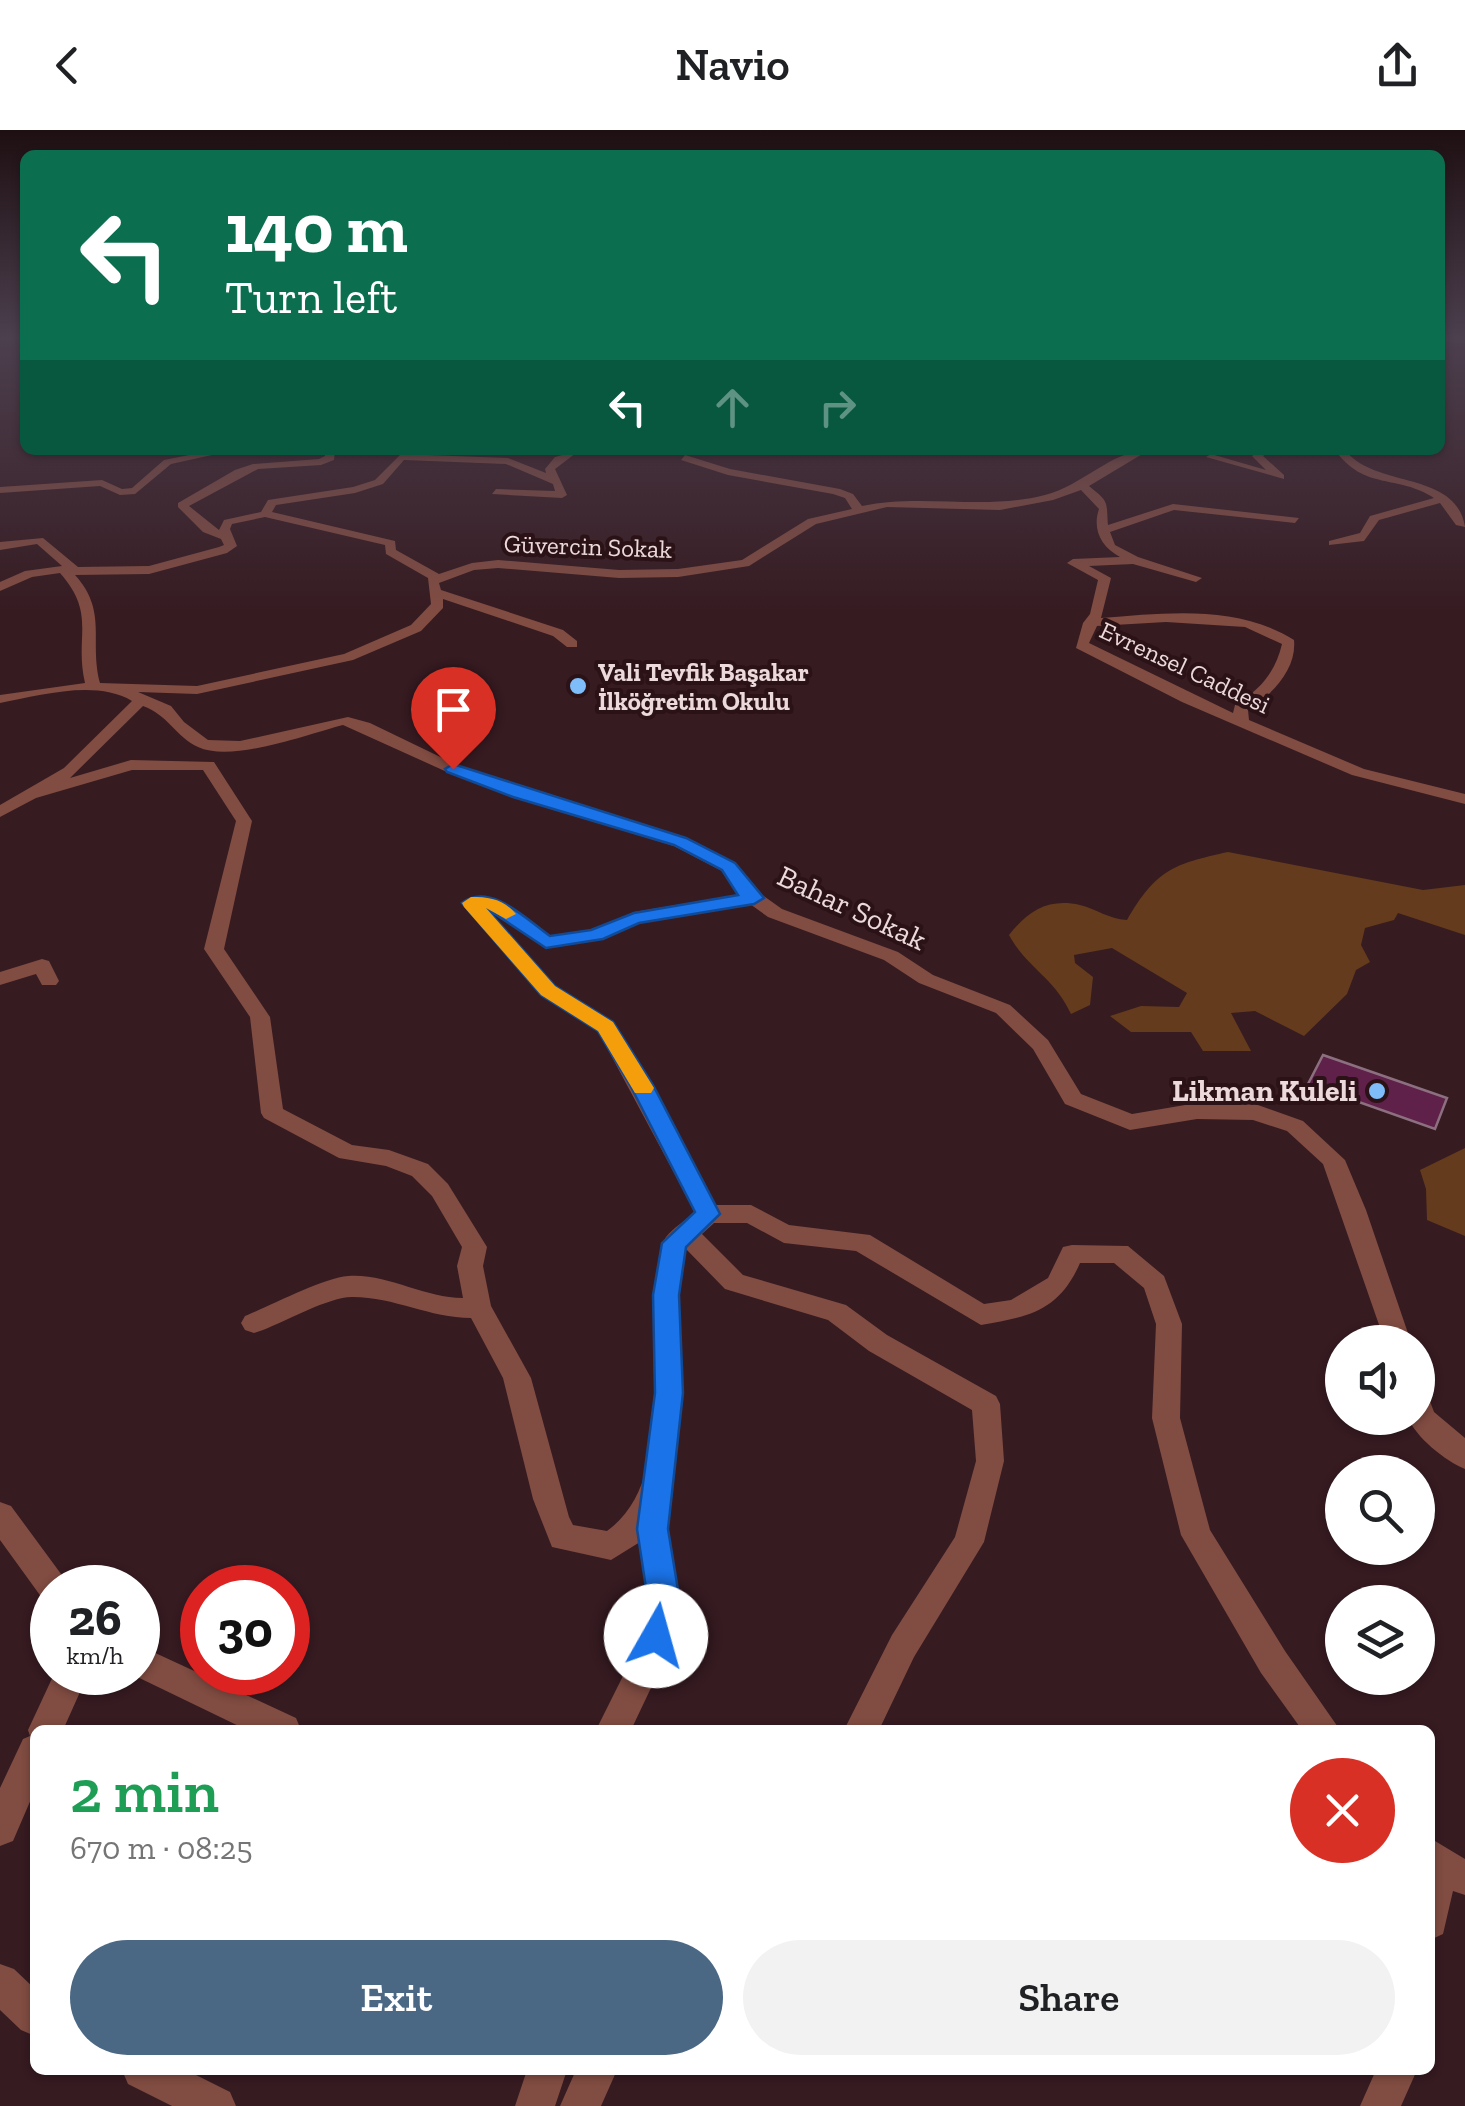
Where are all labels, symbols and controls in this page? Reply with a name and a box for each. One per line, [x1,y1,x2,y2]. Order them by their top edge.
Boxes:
icon: back [40,38,95,93]
text: Navio [675,38,790,92]
icon: share [1370,38,1425,93]
text: 140 m [225,186,408,270]
icon: left [60,190,190,320]
text: Turn left [225,271,397,325]
icon: left [600,380,655,435]
icon: ahead [705,380,760,435]
icon: right [810,380,865,435]
street label: Güvercin Sokak [503,528,673,564]
street label: Evrensel Caddesi [1095,614,1275,720]
place label: Vali Tevfik Başakar İlköğretim Okulu [598,657,809,716]
pin [411,667,496,770]
marker: Vali Tevfik Başakar İlköğretim Okulu [567,675,589,697]
icon: arrive [426,682,481,737]
street label: Bahar Sokak [772,858,932,958]
place label: Likman Kuleli [1172,1073,1357,1109]
marker: Likman Kuleli [1366,1080,1388,1102]
map controls [1325,1325,1435,1695]
button: sound [1325,1325,1435,1435]
button: search [1325,1455,1435,1565]
speed limit sign: 30 [180,1565,310,1695]
position arrow [604,1584,708,1688]
button: layers [1325,1585,1435,1695]
text: 26 [68,1588,122,1648]
text: km/h [66,1640,124,1670]
text: 2 min [70,1755,219,1827]
button: close [1290,1758,1395,1863]
text: 670 m · 08:25 [70,1829,253,1867]
button: Exit [70,1940,723,2055]
button: Share [743,1940,1395,2055]

